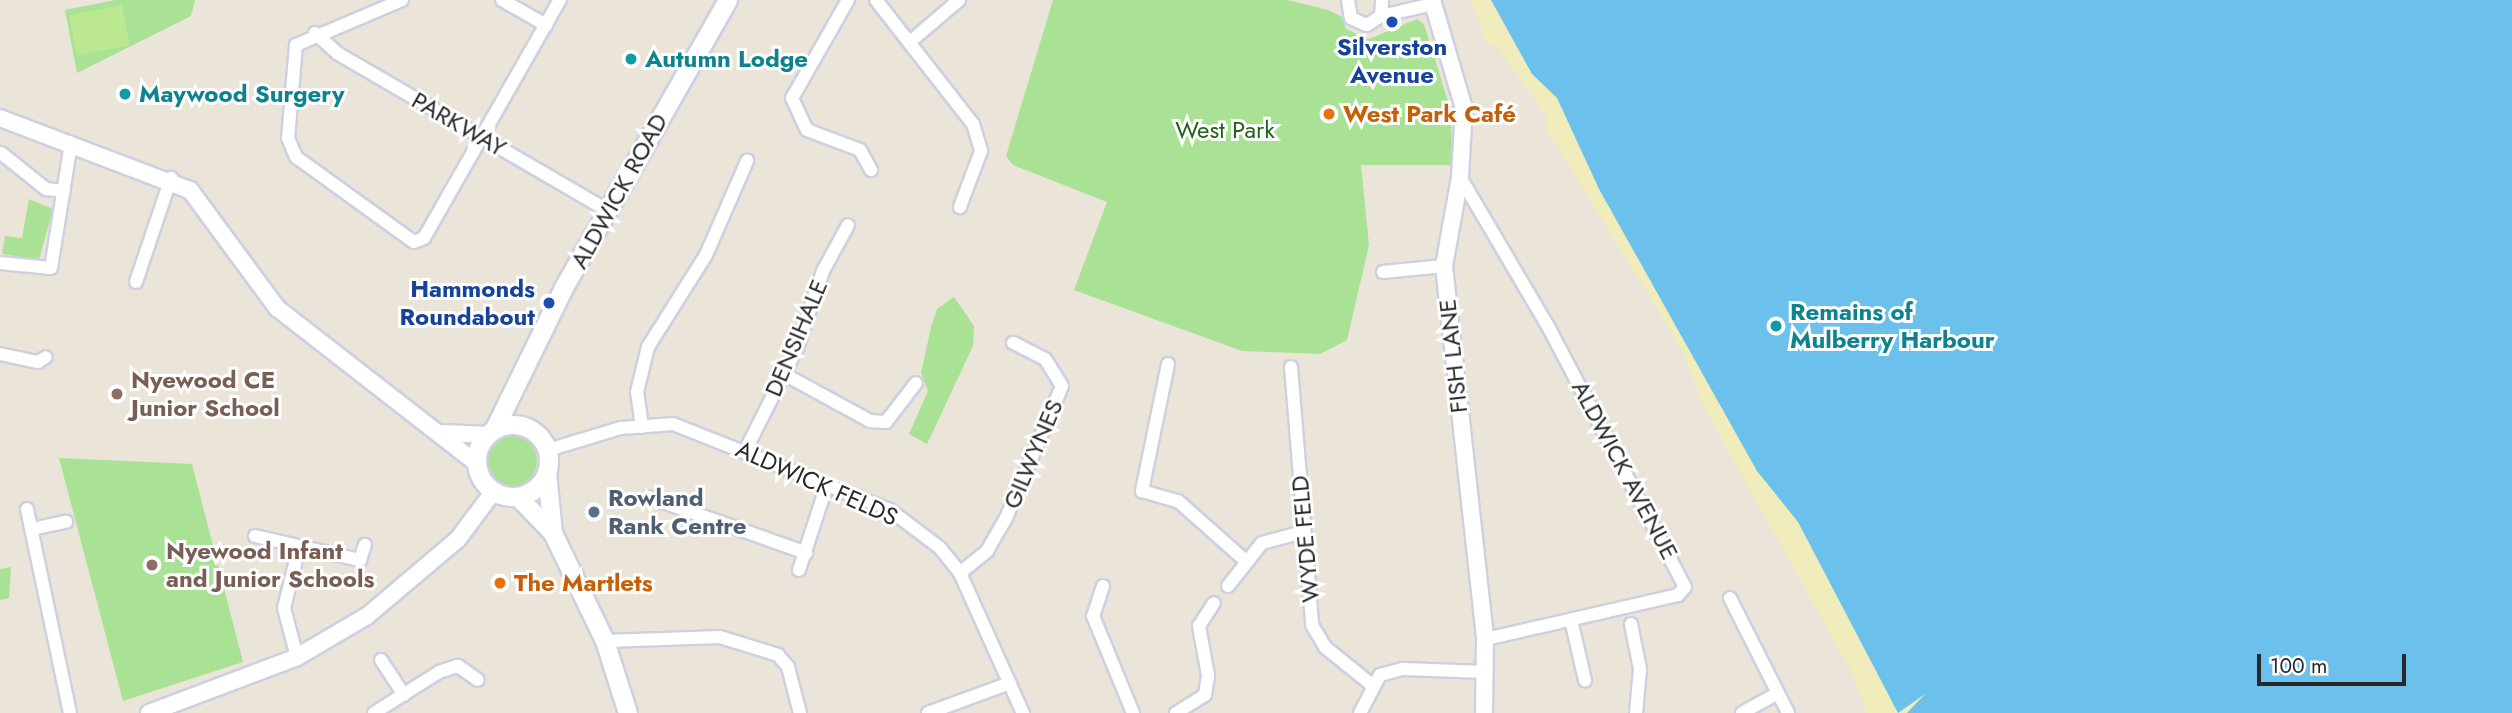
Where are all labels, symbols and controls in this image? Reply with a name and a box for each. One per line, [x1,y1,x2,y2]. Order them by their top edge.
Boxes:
marker: Silverston Avenue [1384,14,1400,30]
place label: Silverston Avenue [1337,33,1447,89]
place label: Autumn Lodge [645,45,808,73]
marker: Autumn Lodge [623,51,639,67]
place label: Maywood Surgery [139,80,344,108]
marker: Maywood Surgery [117,86,133,102]
street label: PARKWAY [407,86,511,162]
place label: West Park Café [1343,100,1516,128]
marker: West Park Café [1321,106,1337,122]
street label: ALDWICK ROAD [564,108,674,274]
park label: West Park [1175,116,1275,144]
place label: Hammonds Roundabout [400,275,535,331]
street label: DENSIHALE [758,275,834,401]
marker: Hammonds Roundabout [541,295,557,311]
street label: FISH LANE [1433,298,1473,414]
place label: Remains of Mulberry Harbour [1790,298,1995,354]
marker: Remains of Mulberry Harbour [1768,318,1784,334]
place label: Nyewood CE Junior School [131,366,280,422]
street label: ALDWICK AVENUE [1566,376,1684,564]
marker: Nyewood CE Junior School [109,386,125,402]
street label: GILWYNES [997,395,1069,513]
street label: ALDWICK FELDS [731,434,903,532]
street label: WYDE FELD [1285,474,1325,604]
place label: Rowland Rank Centre [608,484,747,540]
marker: Rowland Rank Centre [586,504,602,520]
place label: Nyewood Infant and Junior Schools [166,537,374,593]
marker: Nyewood Infant and Junior Schools [144,557,160,573]
place label: The Martlets [514,569,653,597]
marker: The Martlets [492,575,508,591]
scale bar [2260,640,2409,684]
text: 100 m [2270,651,2327,681]

